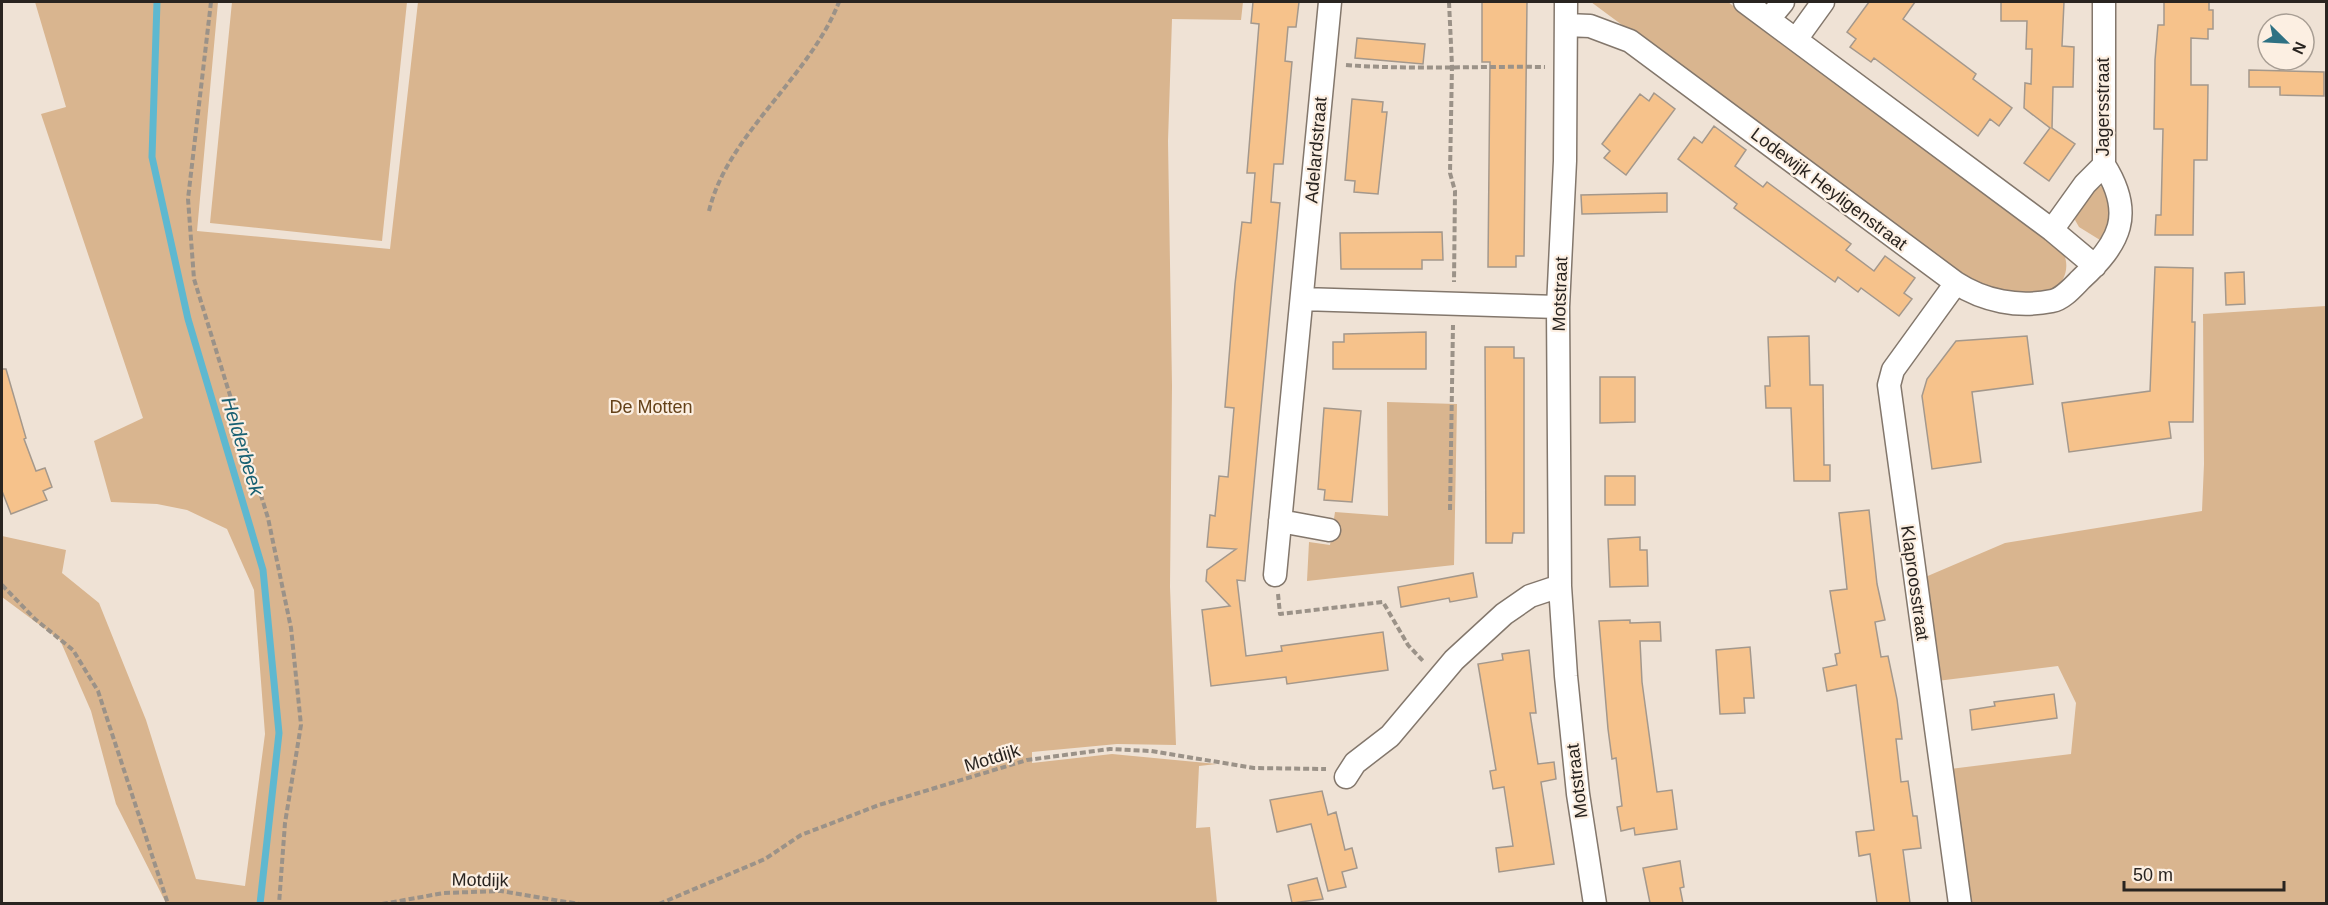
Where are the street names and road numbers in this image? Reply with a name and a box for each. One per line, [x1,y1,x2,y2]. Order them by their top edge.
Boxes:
street label: Jagersstraat [2093,57,2113,157]
street label: Adelardstraat [1301,96,1331,204]
street label: Lodewijk Heyligenstraat [1747,124,1911,254]
street label: Motstraat [1549,256,1571,332]
street label: Klaproosstraat [1897,524,1933,642]
street label: Motdijk [962,740,1023,776]
street label: Motstraat [1563,743,1591,819]
street label: Motdijk [451,870,510,891]

